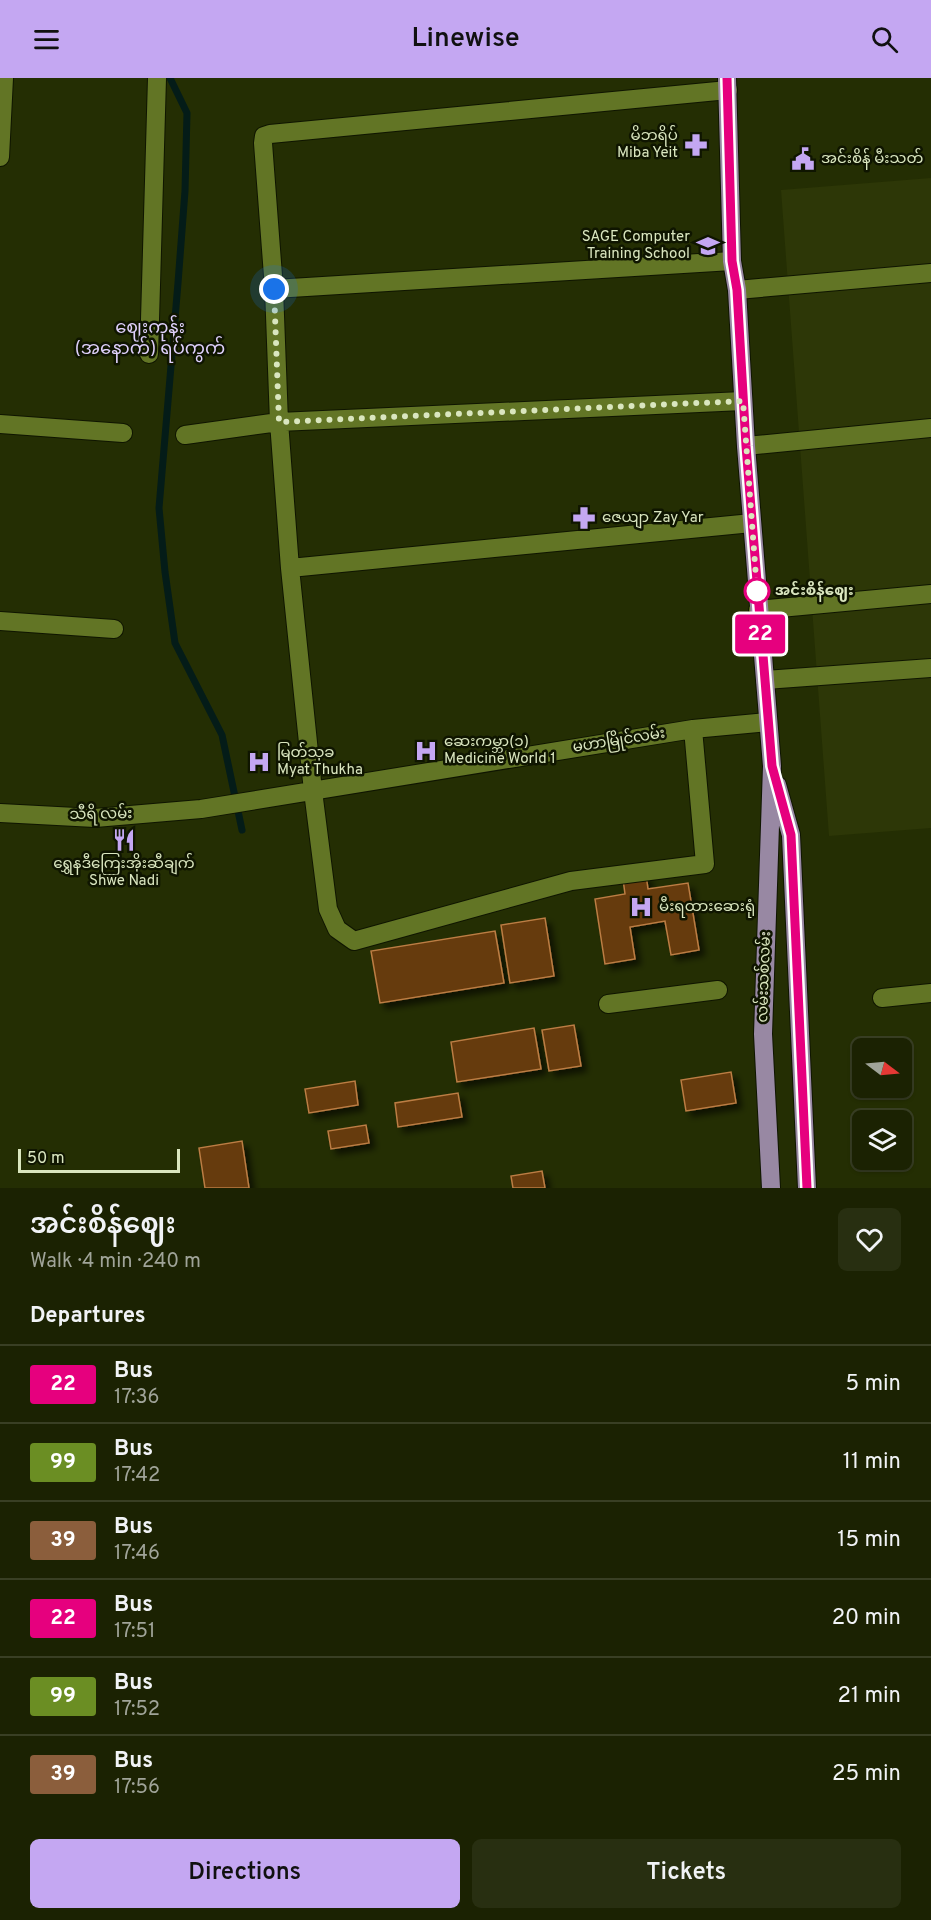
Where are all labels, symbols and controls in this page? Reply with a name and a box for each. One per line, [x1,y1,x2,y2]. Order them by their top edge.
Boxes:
text: Linewise [411,22,520,56]
icon: menu [30,23,63,56]
icon: search [868,23,901,56]
place label: မိဘရိပ် Miba Yeit [617,125,678,163]
pharmacy icon: မိဘရိပ် Miba Yeit [683,132,709,158]
public building icon: အင်းစိန် မီးသတ် [790,146,816,172]
place label: အင်းစိန် မီးသတ် [821,148,923,170]
place label: SAGE Computer Training School [582,228,690,264]
school or university icon: SAGE Computer Training School [695,233,721,259]
your location [259,274,289,304]
district label: ဈေးကုန်း (အနောက်) ရပ်ကွက် [75,314,225,363]
pharmacy icon: ဇေယျာ Zay Yar [571,505,597,531]
place label: ဇေယျာ Zay Yar [602,509,704,529]
marker: အင်းစိန်ဈေး [744,578,770,604]
place label: အင်းစိန်ဈေး [775,580,854,602]
line badge: 22 [733,614,787,654]
text: 22 [747,621,773,648]
street label: မဟာမြိုင်လမ်း [571,722,667,759]
place label: ဆေးကမ္ဘာ(၁) Medicine World 1 [444,733,556,769]
hospital icon: ဆေးကမ္ဘာ(၁) Medicine World 1 [413,738,439,764]
place label: မြတ်သုခ Myat Thukha [277,742,363,780]
hospital icon: မြတ်သုခ Myat Thukha [246,749,272,775]
street label: သီရိ လမ်း [69,803,133,826]
restaurant icon: ရွှေနဒီကြေးအိုးဆီချက် Shwe Nadi [111,827,137,853]
place label: ရွှေနဒီကြေးအိုးဆီချက် Shwe Nadi [53,853,195,891]
hospital icon: မီးရထားဆေးရုံ [628,894,654,920]
place label: မီးရထားဆေးရုံ [659,896,755,918]
street label: လမ်းသစ်လမ်း [752,931,776,1023]
north arrow [852,1038,912,1098]
map controls [852,1038,912,1170]
button: layers [852,1110,912,1170]
scale bar [18,1146,180,1174]
text: 50 m [27,1149,65,1169]
text: အင်းစိန်ဈေး [30,1208,176,1244]
button: heart [838,1208,901,1271]
text: Walk · 4 min · 240 m [30,1249,201,1275]
text: Departures [30,1303,146,1330]
text: Bus [114,1358,153,1385]
text: 22 [50,1371,76,1398]
text: 5 min [846,1371,901,1398]
text: 17:36 [114,1385,160,1411]
text: Bus [114,1436,153,1463]
text: 99 [50,1449,76,1476]
text: 11 min [843,1449,901,1476]
text: 17:42 [114,1463,160,1489]
text: Bus [114,1514,153,1541]
text: 39 [50,1527,76,1554]
text: 15 min [837,1527,901,1554]
text: 17:46 [114,1541,160,1567]
text: Bus [114,1592,153,1619]
text: 22 [50,1605,76,1632]
text: 20 min [832,1605,901,1632]
text: 17:51 [114,1619,155,1645]
text: Bus [114,1670,153,1697]
text: 99 [50,1683,76,1710]
text: 21 min [838,1683,901,1710]
text: 17:52 [114,1697,160,1723]
text: Bus [114,1748,153,1775]
text: 39 [50,1761,76,1788]
text: 25 min [832,1761,901,1788]
text: 17:56 [114,1775,160,1801]
button: Directions [30,1839,460,1908]
button: Tickets [472,1839,901,1908]

